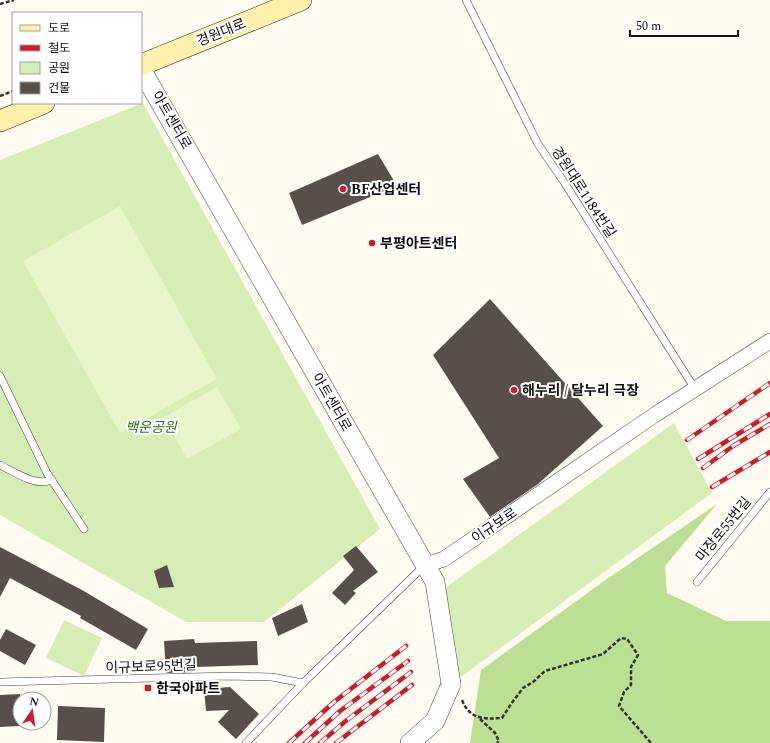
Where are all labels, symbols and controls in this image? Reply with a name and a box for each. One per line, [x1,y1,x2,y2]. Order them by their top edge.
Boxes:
legend [12,12,142,104]
scale bar [630,12,738,38]
street label: 경원대로 [193,13,249,52]
text: 50 m [636,17,661,36]
text: 도로 [48,19,70,38]
text: 철도 [48,39,70,58]
text: 공원 [48,59,70,78]
text: 건물 [48,79,70,98]
street label: 아트센터로 [146,87,197,153]
street label: 경원대로1184번길 [546,142,621,242]
place label: BF산업센터 [351,179,421,200]
marker: BF산업센터 [338,184,348,194]
place label: 부평아트센터 [380,233,457,254]
marker: 부평아트센터 [367,238,377,248]
street label: 아트센터로 [306,369,357,435]
place label: 해누리 / 달누리 극장 [522,380,639,401]
marker: 해누리 / 달누리 극장 [509,385,519,395]
park label: 백운공원 [125,417,178,438]
street label: 마장로55번길 [691,492,756,566]
street label: 이규보로 [467,502,522,549]
street label: 이규보로95번길 [105,654,197,679]
place label: 한국아파트 [156,678,221,699]
marker: 한국아파트 [143,683,153,693]
north arrow [12,691,52,731]
text: N [28,692,40,711]

